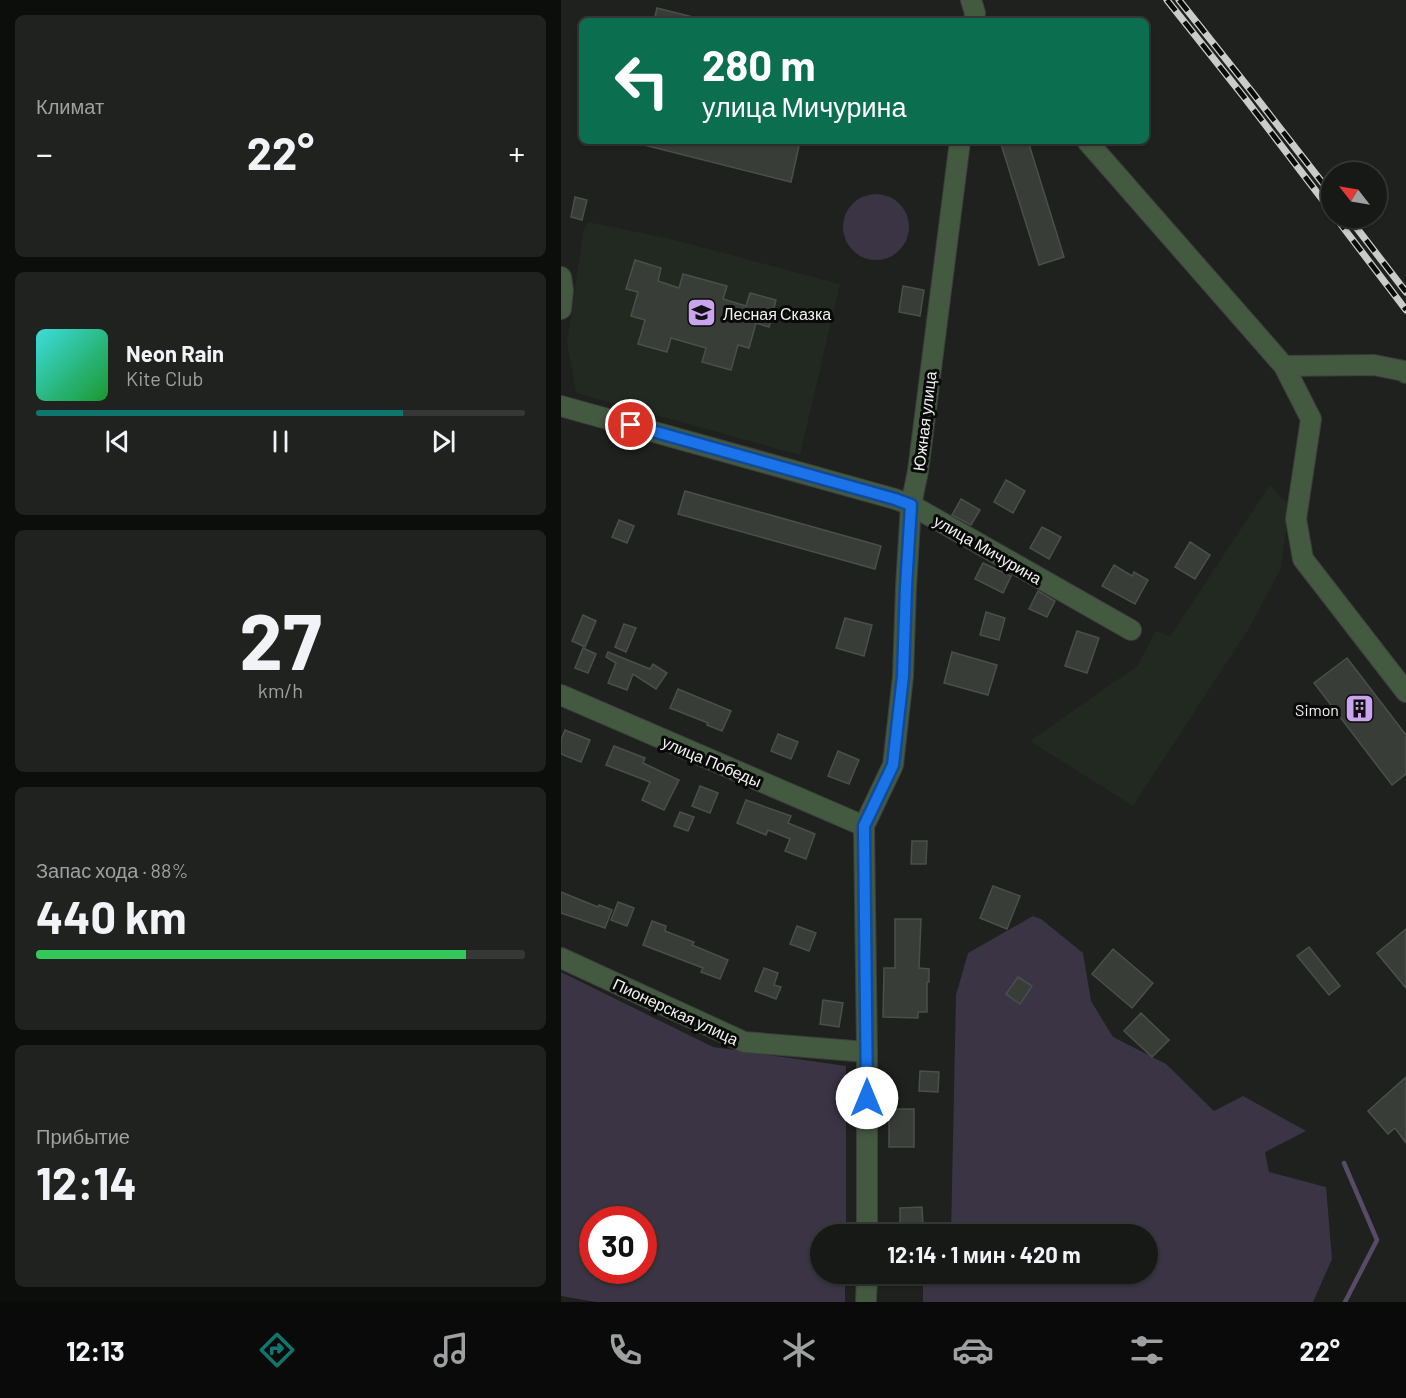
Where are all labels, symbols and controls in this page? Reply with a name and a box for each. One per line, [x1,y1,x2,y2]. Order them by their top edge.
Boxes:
text: 280 m [702,39,816,89]
icon: left [603,42,681,120]
text: улица Мичурина [702,90,907,122]
text: Климат [36,94,104,118]
text: 22° [247,125,314,179]
text: − [36,133,53,173]
text: + [508,133,525,173]
north arrow [1321,162,1387,228]
map controls [1321,162,1387,228]
school or university icon: Лесная Сказка [686,297,718,329]
place label: Лесная Сказка [723,304,831,323]
text: Neon Rain [126,340,224,366]
text: Kite Club [126,366,203,390]
street label: Южная улица [908,370,940,472]
pin [605,399,656,450]
icon: arrive [614,408,647,441]
icon: previous [101,425,134,458]
icon: pause [264,425,297,458]
icon: next [427,425,460,458]
street label: улица Мичурина [931,510,1045,588]
text: 27 [239,592,322,686]
text: km/h [258,678,303,702]
building icon: Simon [1344,693,1376,725]
place label: Simon [1295,700,1339,719]
street label: улица Победы [660,732,764,790]
text: Запас хода · 88% [36,858,188,882]
text: 440 km [36,889,187,943]
street label: Пионерская улица [610,974,742,1048]
position arrow [835,1066,899,1130]
text: Прибытие [36,1124,130,1148]
text: 12:14 [36,1155,137,1209]
speed limit sign: 30 [579,1206,657,1284]
text: 12:14 · 1 мин · 420 m [887,1241,1081,1267]
icon: directions [256,1329,298,1371]
icon: music [430,1329,472,1371]
icon: phone [604,1329,646,1371]
icon: climate [778,1329,820,1371]
icon: car [952,1329,994,1371]
icon: filters [1126,1329,1168,1371]
text: 12:13 [66,1334,125,1366]
text: 22° [1300,1334,1340,1366]

